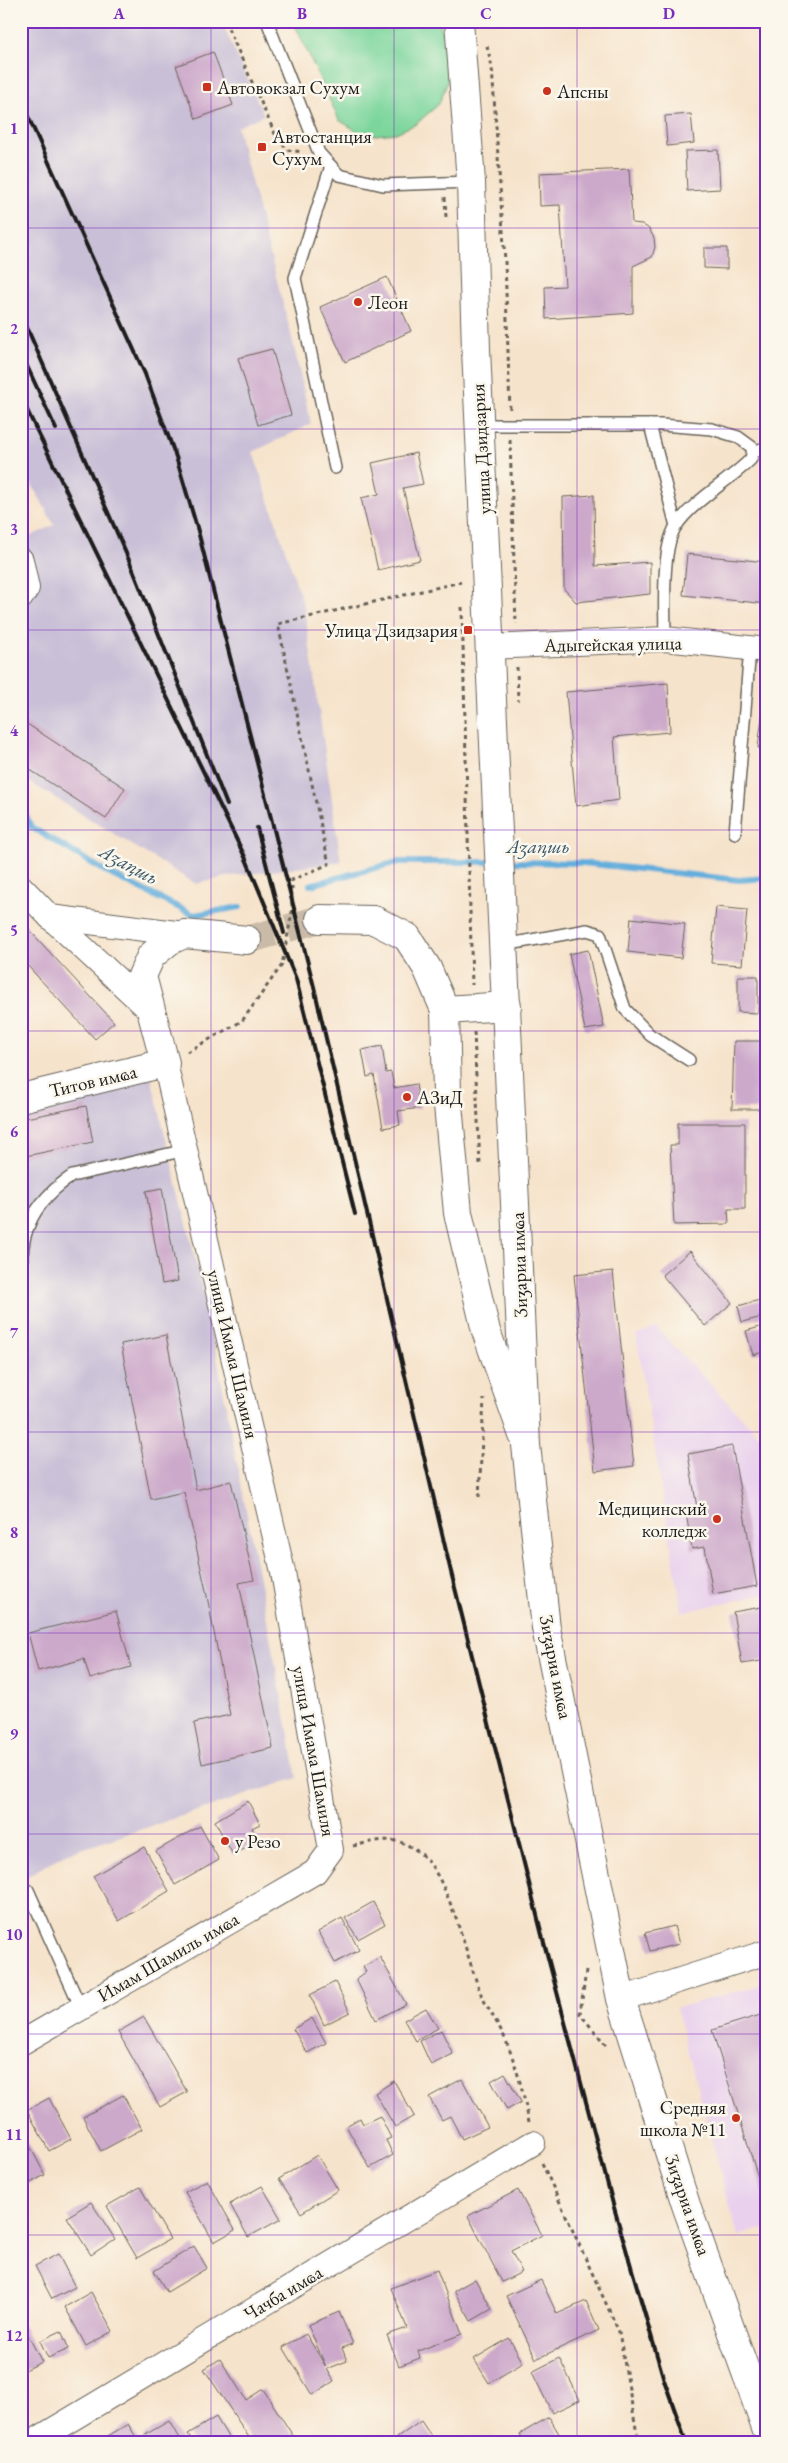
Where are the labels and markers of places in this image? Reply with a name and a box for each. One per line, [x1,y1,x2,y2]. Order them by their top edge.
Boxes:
place label: Автовокзал Сухум [216,75,360,100]
place label: Апсны [556,79,609,104]
marker: Автовокзал Сухум [201,81,213,93]
marker: Апсны [541,85,553,97]
place label: Автостанция Сухум [271,124,372,171]
marker: Автостанция Сухум [256,141,268,153]
place label: Леон [368,290,408,315]
marker: Леон [352,296,364,308]
place label: Улица Дзидзария [324,618,459,643]
marker: Улица Дзидзария [462,624,474,636]
place label: АЗиД [416,1085,463,1110]
marker: АЗиД [401,1091,413,1103]
place label: Медицинский колледж [598,1496,708,1543]
marker: Медицинский колледж [711,1513,723,1525]
place label: у Резо [235,1829,281,1854]
marker: у Резо [219,1835,231,1847]
place label: Средняя школа №11 [640,2095,727,2142]
marker: Средняя школа №11 [730,2112,742,2124]

